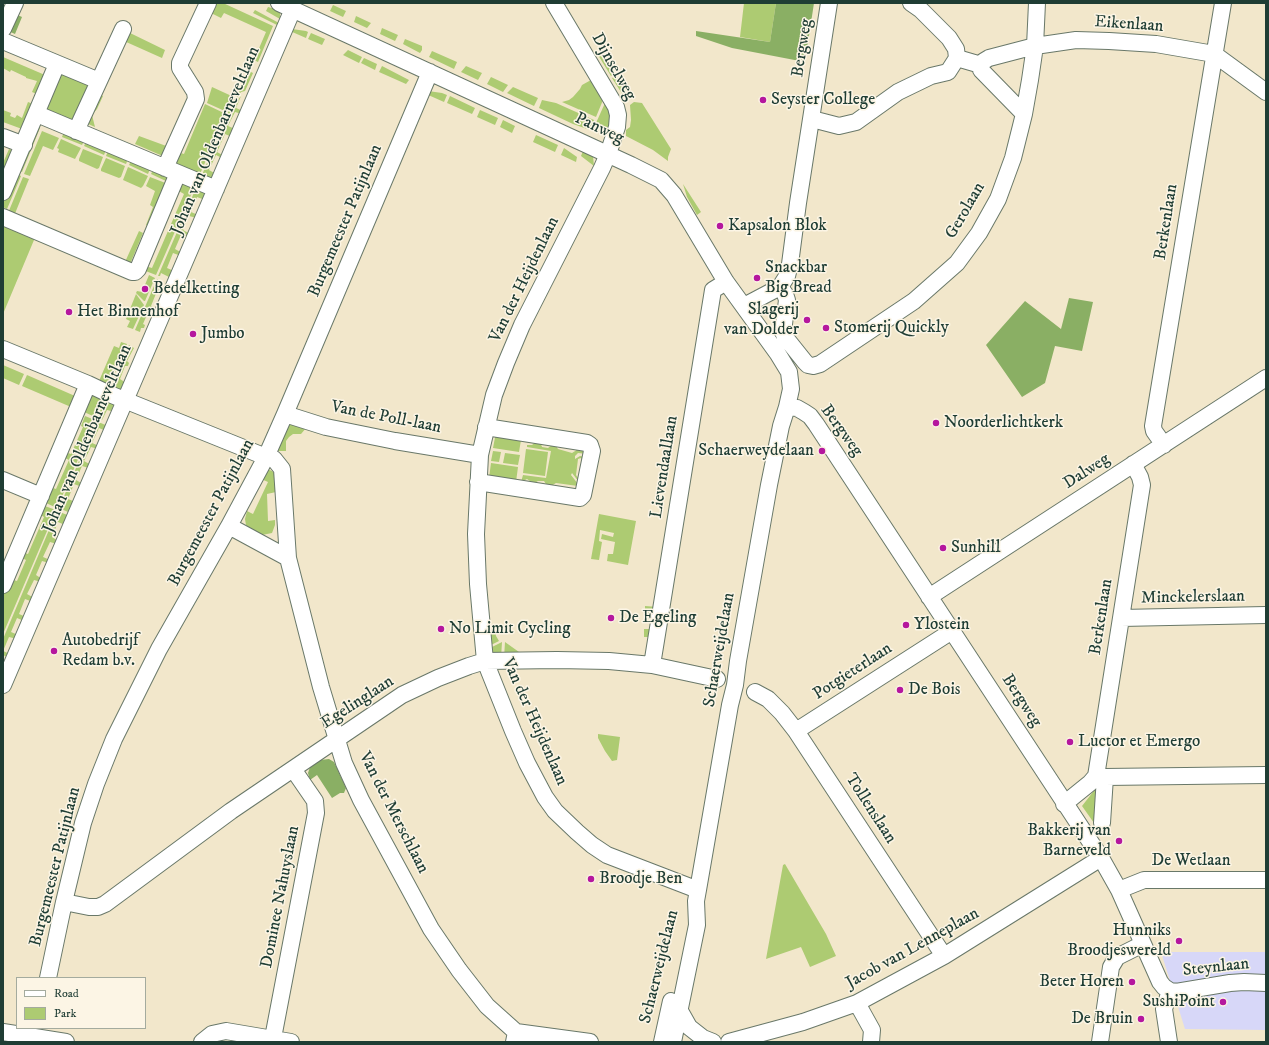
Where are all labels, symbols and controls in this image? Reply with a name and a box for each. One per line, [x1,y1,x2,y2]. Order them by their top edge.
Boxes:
street label: Eikenlaan [1094,12,1164,38]
street label: Bergweg [788,17,818,79]
street label: Dijnselweg [586,30,640,104]
street label: Johan van Oldenbarneveltlaan [167,44,265,238]
place label: Seyster College [771,90,875,110]
marker: Seyster College [758,95,768,105]
street label: Panweg [571,109,627,149]
street label: Burgemeester Patijnlaan [305,142,387,300]
street label: Gerolaan [942,179,990,243]
street label: Berkenlaan [1151,183,1183,261]
street label: Van der Heijdenlaan [486,214,564,346]
place label: Kapsalon Blok [728,216,827,236]
marker: Kapsalon Blok [715,221,725,231]
place label: Snackbar Big Bread [765,258,832,298]
marker: Snackbar Big Bread [752,273,762,283]
place label: Bedelketting [153,279,239,299]
marker: Bedelketting [140,284,150,294]
place label: Slagerij van Dolder [724,300,799,340]
place label: Het Binnenhof [77,302,178,322]
marker: Het Binnenhof [64,307,74,317]
marker: Slagerij van Dolder [802,315,812,325]
place label: Stomerij Quickly [834,318,949,338]
marker: Stomerij Quickly [821,323,831,333]
place label: Jumbo [201,324,245,344]
marker: Jumbo [188,329,198,339]
street label: Johan van Oldenbarneveltlaan [39,342,137,536]
street label: Van de Poll-laan [329,397,443,439]
street label: Bergweg [815,401,867,461]
place label: Noorderlichtkerk [944,413,1063,433]
street label: Lievendaallaan [647,414,683,520]
marker: Noorderlichtkerk [931,418,941,428]
street label: Burgemeester Patijnlaan [165,436,259,590]
place label: Schaerweydelaan [698,441,814,461]
marker: Schaerweydelaan [817,446,827,456]
street label: Dalweg [1060,450,1114,494]
place label: Sunhill [951,538,1001,558]
marker: Sunhill [938,543,948,553]
street label: Berkenlaan [1086,578,1118,656]
street label: Minckelerslaan [1141,587,1245,609]
street label: Schaerweijdelaan [700,591,740,709]
place label: De Egeling [619,608,696,628]
marker: De Egeling [606,613,616,623]
place label: Ylostein [914,615,970,635]
place label: No Limit Cycling [449,619,570,639]
marker: Ylostein [901,620,911,630]
marker: No Limit Cycling [436,624,446,634]
place label: Autobedrijf Redam b.v. [62,631,138,671]
street label: Potgieterlaan [810,639,896,705]
marker: Autobedrijf Redam b.v. [49,646,59,656]
street label: Van der Heijdenlaan [497,655,571,789]
street label: Bergweg [996,671,1046,731]
street label: Egelinglaan [318,672,398,734]
place label: De Bois [908,680,960,700]
marker: De Bois [895,685,905,695]
place label: Luctor et Emergo [1078,732,1200,752]
marker: Luctor et Emergo [1065,737,1075,747]
street label: Van der Merschlaan [354,749,432,877]
street label: Tollenslaan [840,770,900,848]
street label: Burgemeester Patijnlaan [26,785,86,949]
place label: Bakkerij van Barneveld [1027,821,1111,861]
street label: Dominee Nahuyslaan [257,824,305,970]
marker: Bakkerij van Barneveld [1114,836,1124,846]
street label: De Wetlaan [1151,851,1231,871]
place label: Broodje Ben [599,869,682,889]
marker: Broodje Ben [586,874,596,884]
street label: Jacob van Lenneplaan [843,904,983,994]
street label: Schaerweijdelaan [636,908,684,1026]
place label: Hunniks Broodjeswereld [1067,921,1171,961]
marker: Hunniks Broodjeswereld [1174,936,1184,946]
street label: Steynlaan [1182,954,1250,982]
place label: Beter Horen [1039,972,1124,992]
legend [16,977,146,1029]
marker: Beter Horen [1127,977,1137,987]
text: Road [54,986,79,1001]
place label: SushiPoint [1142,992,1215,1012]
marker: SushiPoint [1218,997,1228,1007]
text: Park [54,1006,76,1021]
place label: De Bruin [1071,1009,1133,1029]
marker: De Bruin [1136,1014,1146,1024]

